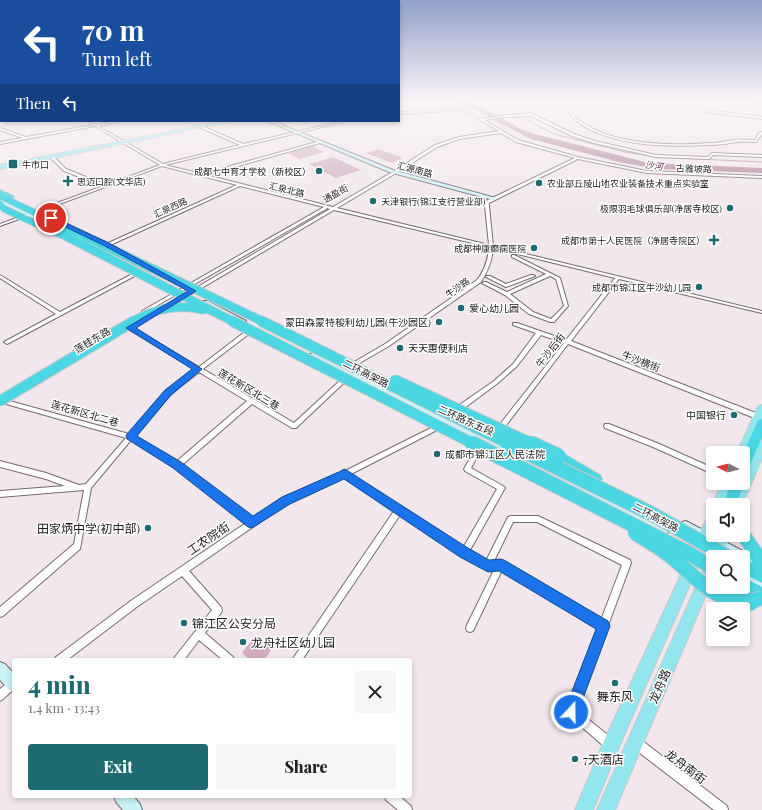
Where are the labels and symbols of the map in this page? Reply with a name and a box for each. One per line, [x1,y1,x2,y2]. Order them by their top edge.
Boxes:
marker: 牛市口 [7,158,19,170]
place label: 牛市口 [22,158,49,170]
water label: 沙河 [644,158,666,172]
street label: 汇源南路 [396,159,434,179]
street label: 古雅坡路 [676,161,712,175]
place label: 成都七中育才学校（新校区） [194,165,311,177]
marker: 成都七中育才学校（新校区） [314,166,324,176]
marker: 思迈口腔(文华店) [62,175,74,187]
place label: 思迈口腔(文华店) [77,175,146,187]
place label: 农业部丘陵山地农业装备技术重点实验室 [547,177,709,189]
marker: 农业部丘陵山地农业装备技术重点实验室 [534,178,544,188]
street label: 汇泉北路 [268,179,306,199]
street label: 通盈街 [320,181,350,205]
street label: 汇泉西路 [151,194,189,220]
place label: 天津银行(锦江支行营业部) [381,195,486,207]
marker: 天津银行(锦江支行营业部) [368,196,378,206]
pin [34,201,68,235]
place label: 极限羽毛球俱乐部(净居寺校区) [600,202,722,214]
marker: 极限羽毛球俱乐部(净居寺校区) [725,203,735,213]
place label: 成都市第十人民医院（净居寺院区） [561,234,705,246]
marker: 成都市第十人民医院（净居寺院区） [708,234,720,246]
place label: 成都神康癫痫医院 [454,242,526,254]
marker: 成都神康癫痫医院 [529,243,539,253]
street label: 牛沙路 [442,274,472,300]
place label: 成都市锦江区牛沙幼儿园 [592,281,691,293]
marker: 成都市锦江区牛沙幼儿园 [694,282,704,292]
place label: 爱心幼儿园 [469,301,519,315]
marker: 爱心幼儿园 [456,303,466,313]
place label: 蒙田森蒙特梭利幼儿园(牛沙园区) [285,315,431,329]
marker: 蒙田森蒙特梭利幼儿园(牛沙园区) [434,317,444,327]
street label: 莲桂东路 [71,324,113,356]
street label: 牛沙后街 [532,330,568,370]
place label: 天天惠便利店 [408,341,468,355]
marker: 天天惠便利店 [395,343,405,353]
street label: 牛沙横街 [620,347,662,375]
street label: 二环高架路 [341,355,391,391]
street label: 莲花新区北三巷 [215,365,283,413]
street label: 莲花新区北二巷 [49,397,121,429]
street label: 二环路东五段 [436,401,496,439]
place label: 中国银行 [686,408,726,422]
marker: 中国银行 [729,410,739,420]
north arrow [706,446,750,490]
place label: 成都市锦江区人民法院 [445,447,545,461]
marker: 成都市锦江区人民法院 [432,449,442,459]
street label: 二环高架路 [631,499,681,535]
street label: 工农院街 [184,518,232,558]
place label: 田家炳中学(初中部) [37,520,140,536]
marker: 田家炳中学(初中部) [143,523,153,533]
place label: 锦江区公安分局 [192,615,276,631]
marker: 锦江区公安分局 [179,618,189,628]
place label: 龙舟社区幼儿园 [251,634,335,650]
marker: 龙舟社区幼儿园 [238,637,248,647]
street label: 龙舟路 [644,666,674,706]
marker: 舞东风 [610,678,620,688]
place label: 舞东风 [597,688,633,704]
position arrow [550,691,592,733]
street label: 龙舟南街 [662,745,710,787]
place label: 7天酒店 [583,751,624,767]
marker: 7天酒店 [570,754,580,764]

